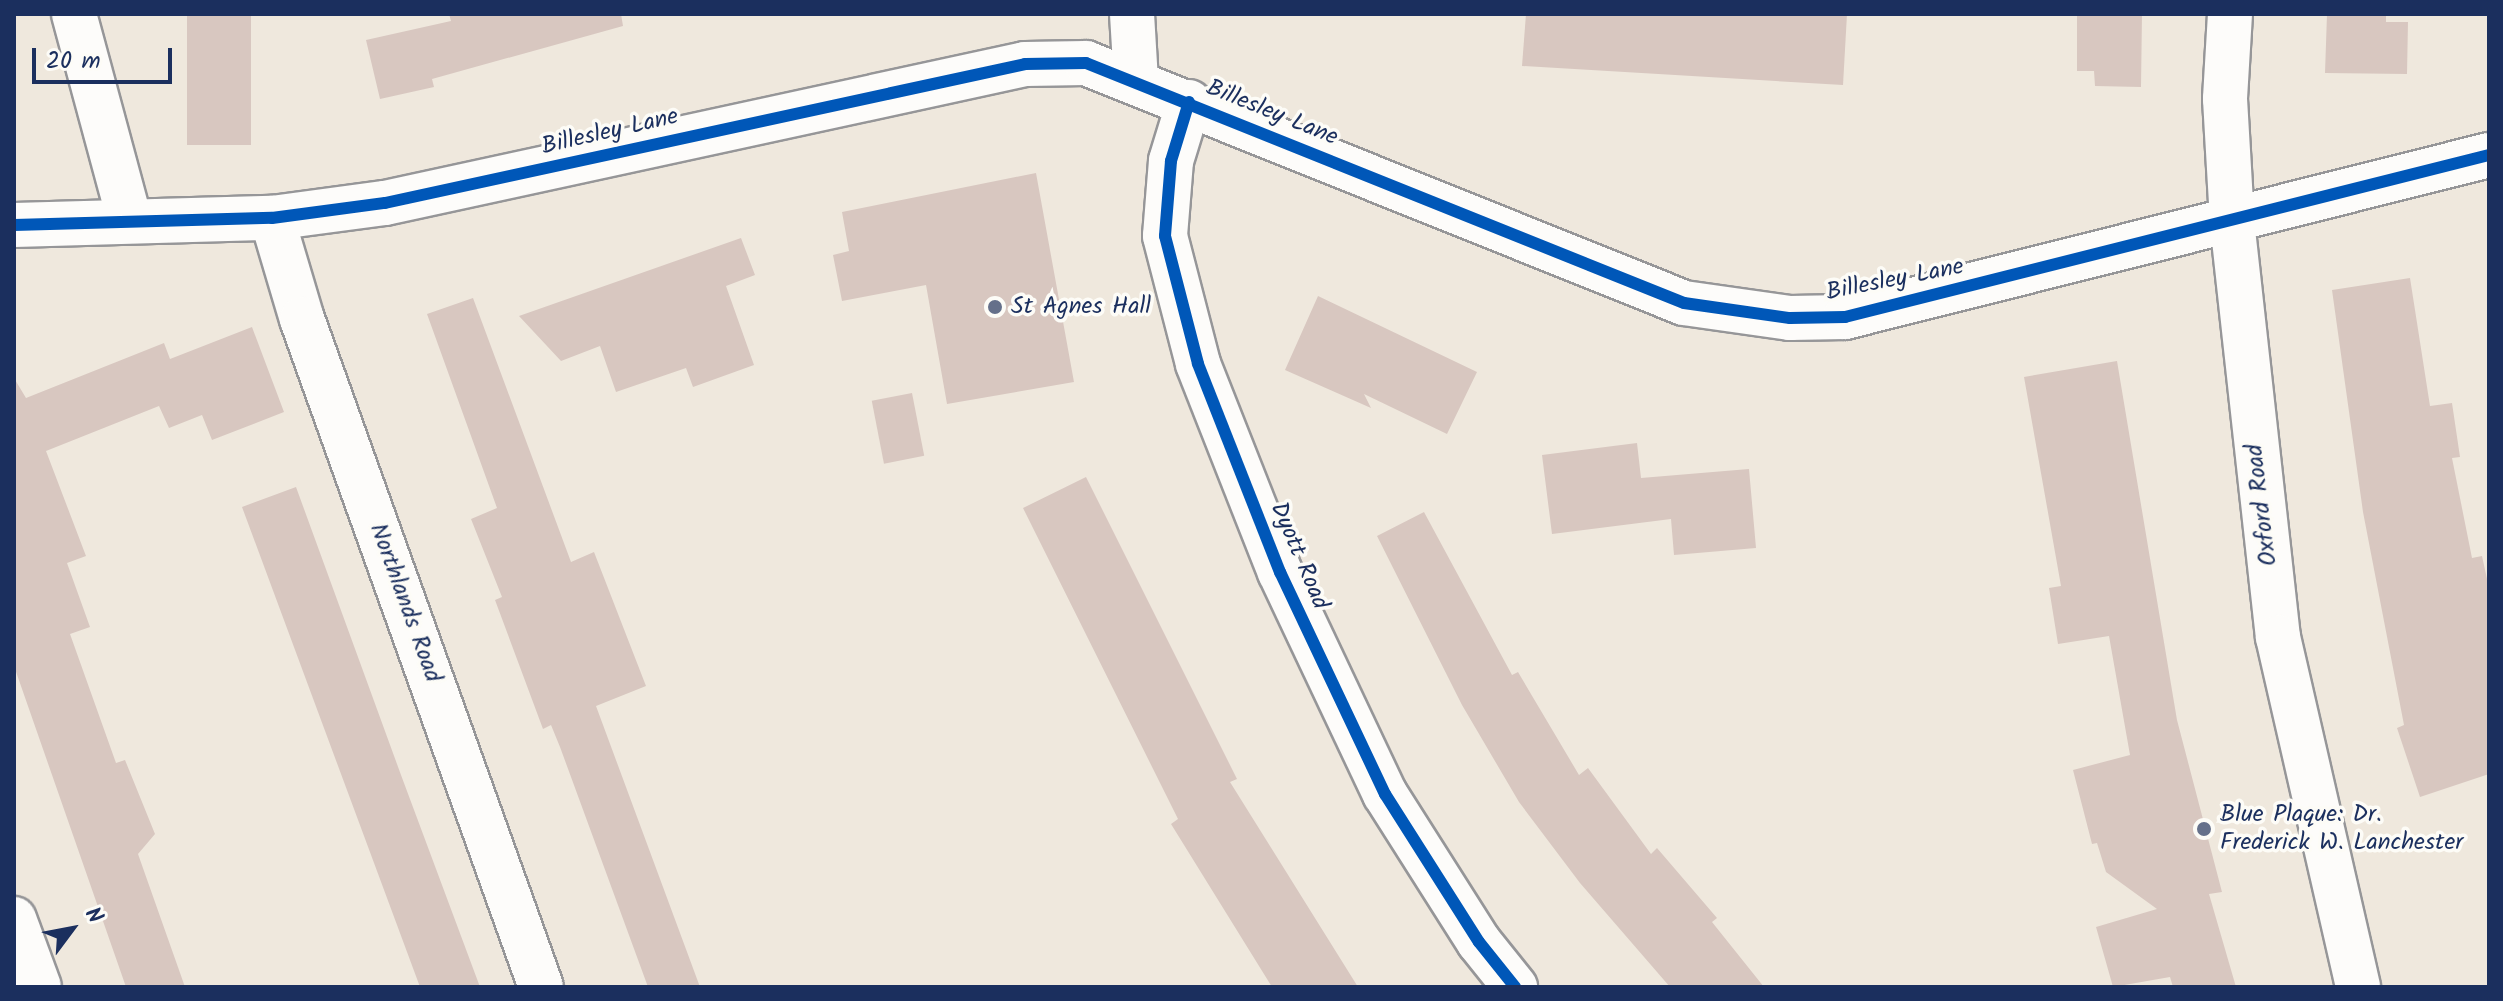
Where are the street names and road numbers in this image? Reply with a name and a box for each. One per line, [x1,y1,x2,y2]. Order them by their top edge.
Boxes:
street label: Billesley Lane [1202,74,1342,152]
street label: Billesley Lane [539,102,681,162]
street label: Billesley Lane [1824,253,1966,307]
street label: Oxford Road [2240,442,2284,568]
street label: Dyott Road [1263,498,1335,614]
street label: Northlands Road [363,520,447,686]

